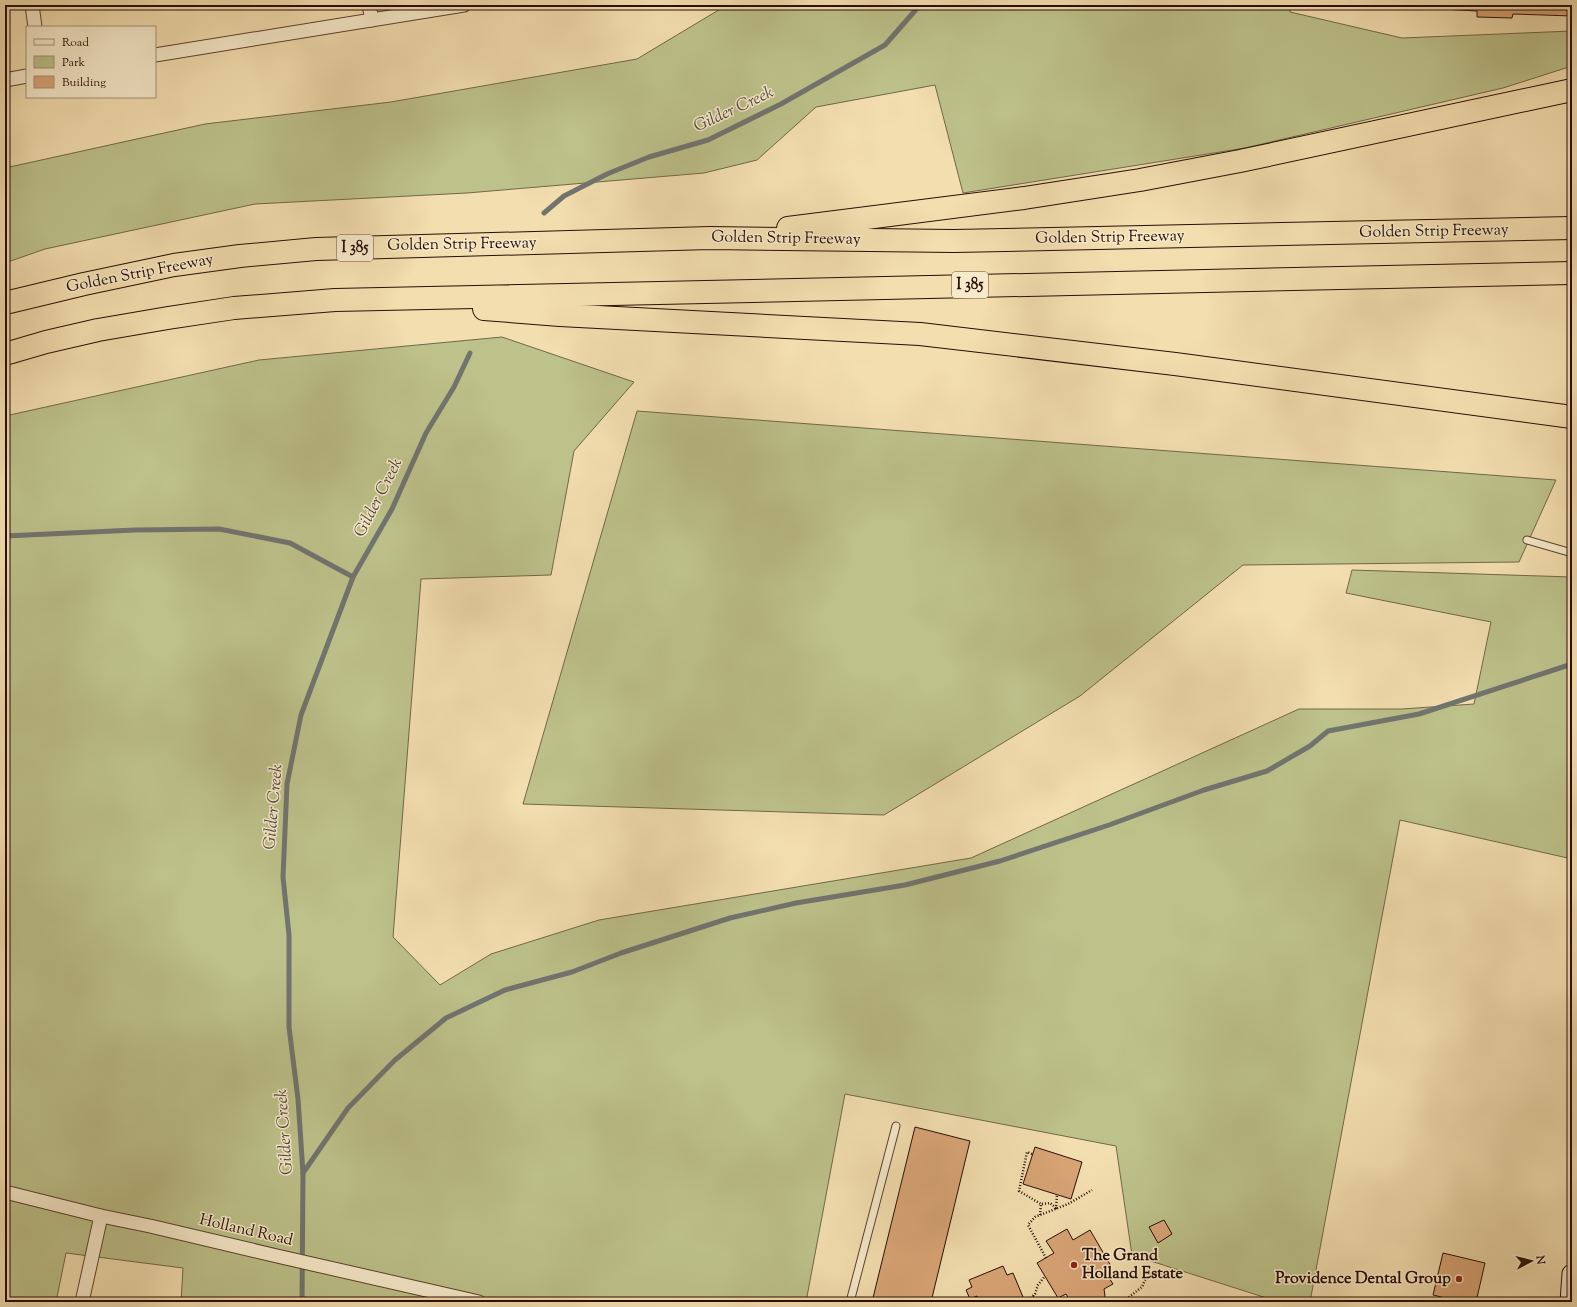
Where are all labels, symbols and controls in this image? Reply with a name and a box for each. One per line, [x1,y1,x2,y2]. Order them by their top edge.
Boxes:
legend [26,26,156,98]
text: Road [62,34,89,52]
text: Park [62,54,85,72]
text: Building [62,74,106,92]
water label: Gilder Creek [690,81,778,139]
street label: Golden Strip Freeway [1359,219,1509,245]
street label: Golden Strip Freeway [1035,225,1185,251]
street label: Golden Strip Freeway [711,226,861,252]
street label: Golden Strip Freeway [387,232,537,258]
road number: I 385 [337,235,373,261]
street label: Golden Strip Freeway [64,248,216,300]
road number: I 385 [952,272,988,298]
water label: Gilder Creek [349,454,409,542]
water label: Gilder Creek [258,763,290,851]
water label: Gilder Creek [270,1088,300,1176]
street label: Holland Road [197,1209,295,1253]
north arrow [1511,1241,1551,1281]
place label: The Grand Holland Estate [1082,1245,1183,1286]
text: N [1531,1254,1548,1265]
marker: The Grand Holland Estate [1069,1260,1079,1270]
place label: Providence Dental Group [1275,1268,1451,1291]
marker: Providence Dental Group [1454,1274,1464,1284]

